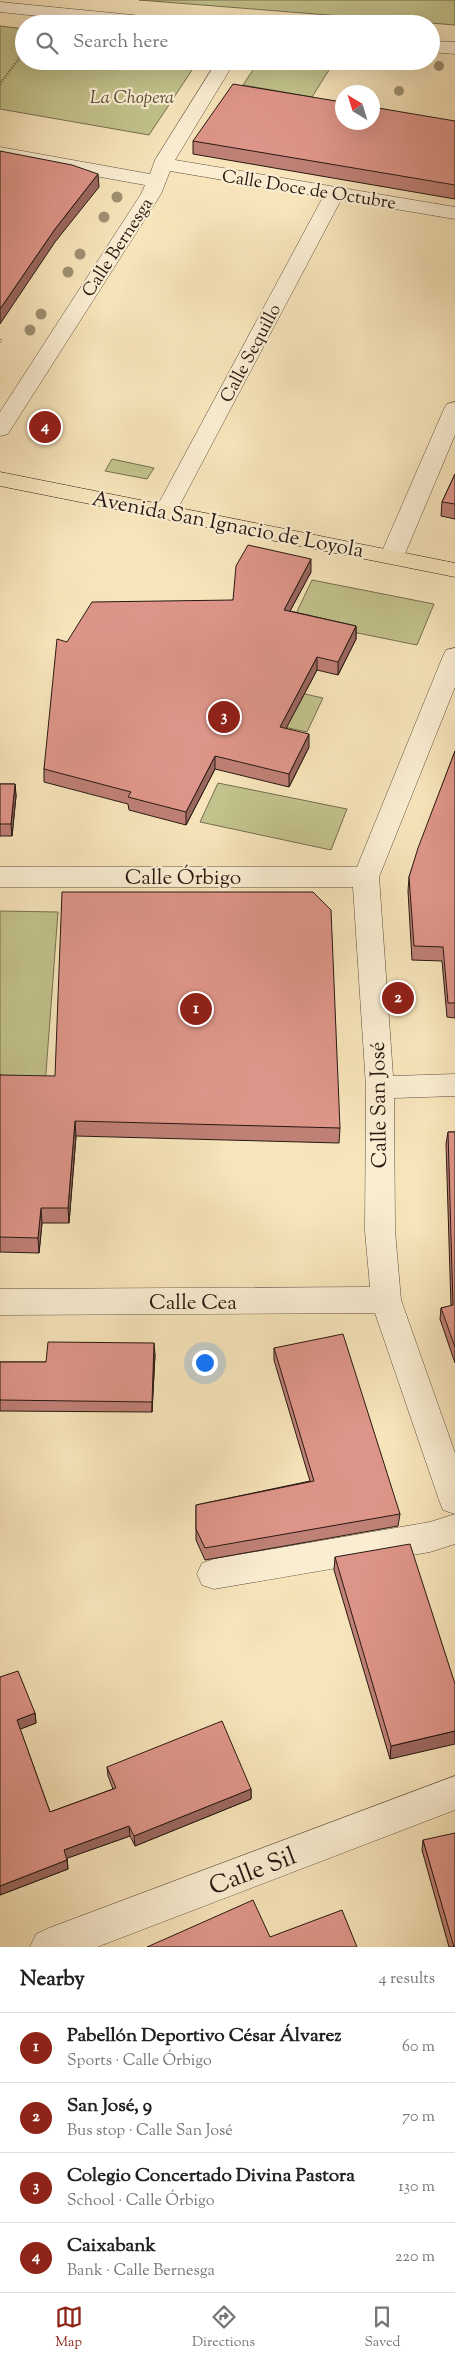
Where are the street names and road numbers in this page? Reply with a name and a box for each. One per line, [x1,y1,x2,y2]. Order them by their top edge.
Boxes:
street label: Calle Doce de Octubre [220,164,398,218]
street label: Calle Bernesga [77,193,161,303]
street label: Calle Sequillo [215,300,289,408]
street label: Avenida San Ignacio de Loyola [89,485,366,567]
street label: Calle Órbigo [125,864,241,894]
street label: Calle San José [364,1041,396,1169]
street label: Calle Cea [149,1289,237,1319]
street label: Calle Sil [204,1840,302,1906]

